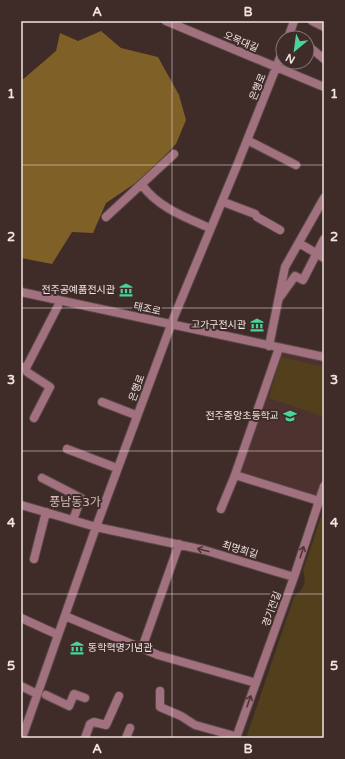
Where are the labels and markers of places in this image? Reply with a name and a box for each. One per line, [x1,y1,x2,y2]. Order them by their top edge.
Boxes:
museum icon: 전주공예품전시관 [118,282,134,298]
place label: 전주공예품전시관 [41,284,116,296]
museum icon: 고가구전시관 [249,317,265,333]
place label: 고가구전시관 [191,319,247,331]
school or university icon: 전주중앙초등학교 [282,408,298,424]
place label: 전주중앙초등학교 [205,410,279,422]
museum icon: 동학혁명기념관 [69,640,85,656]
place label: 동학혁명기념관 [88,642,153,654]

